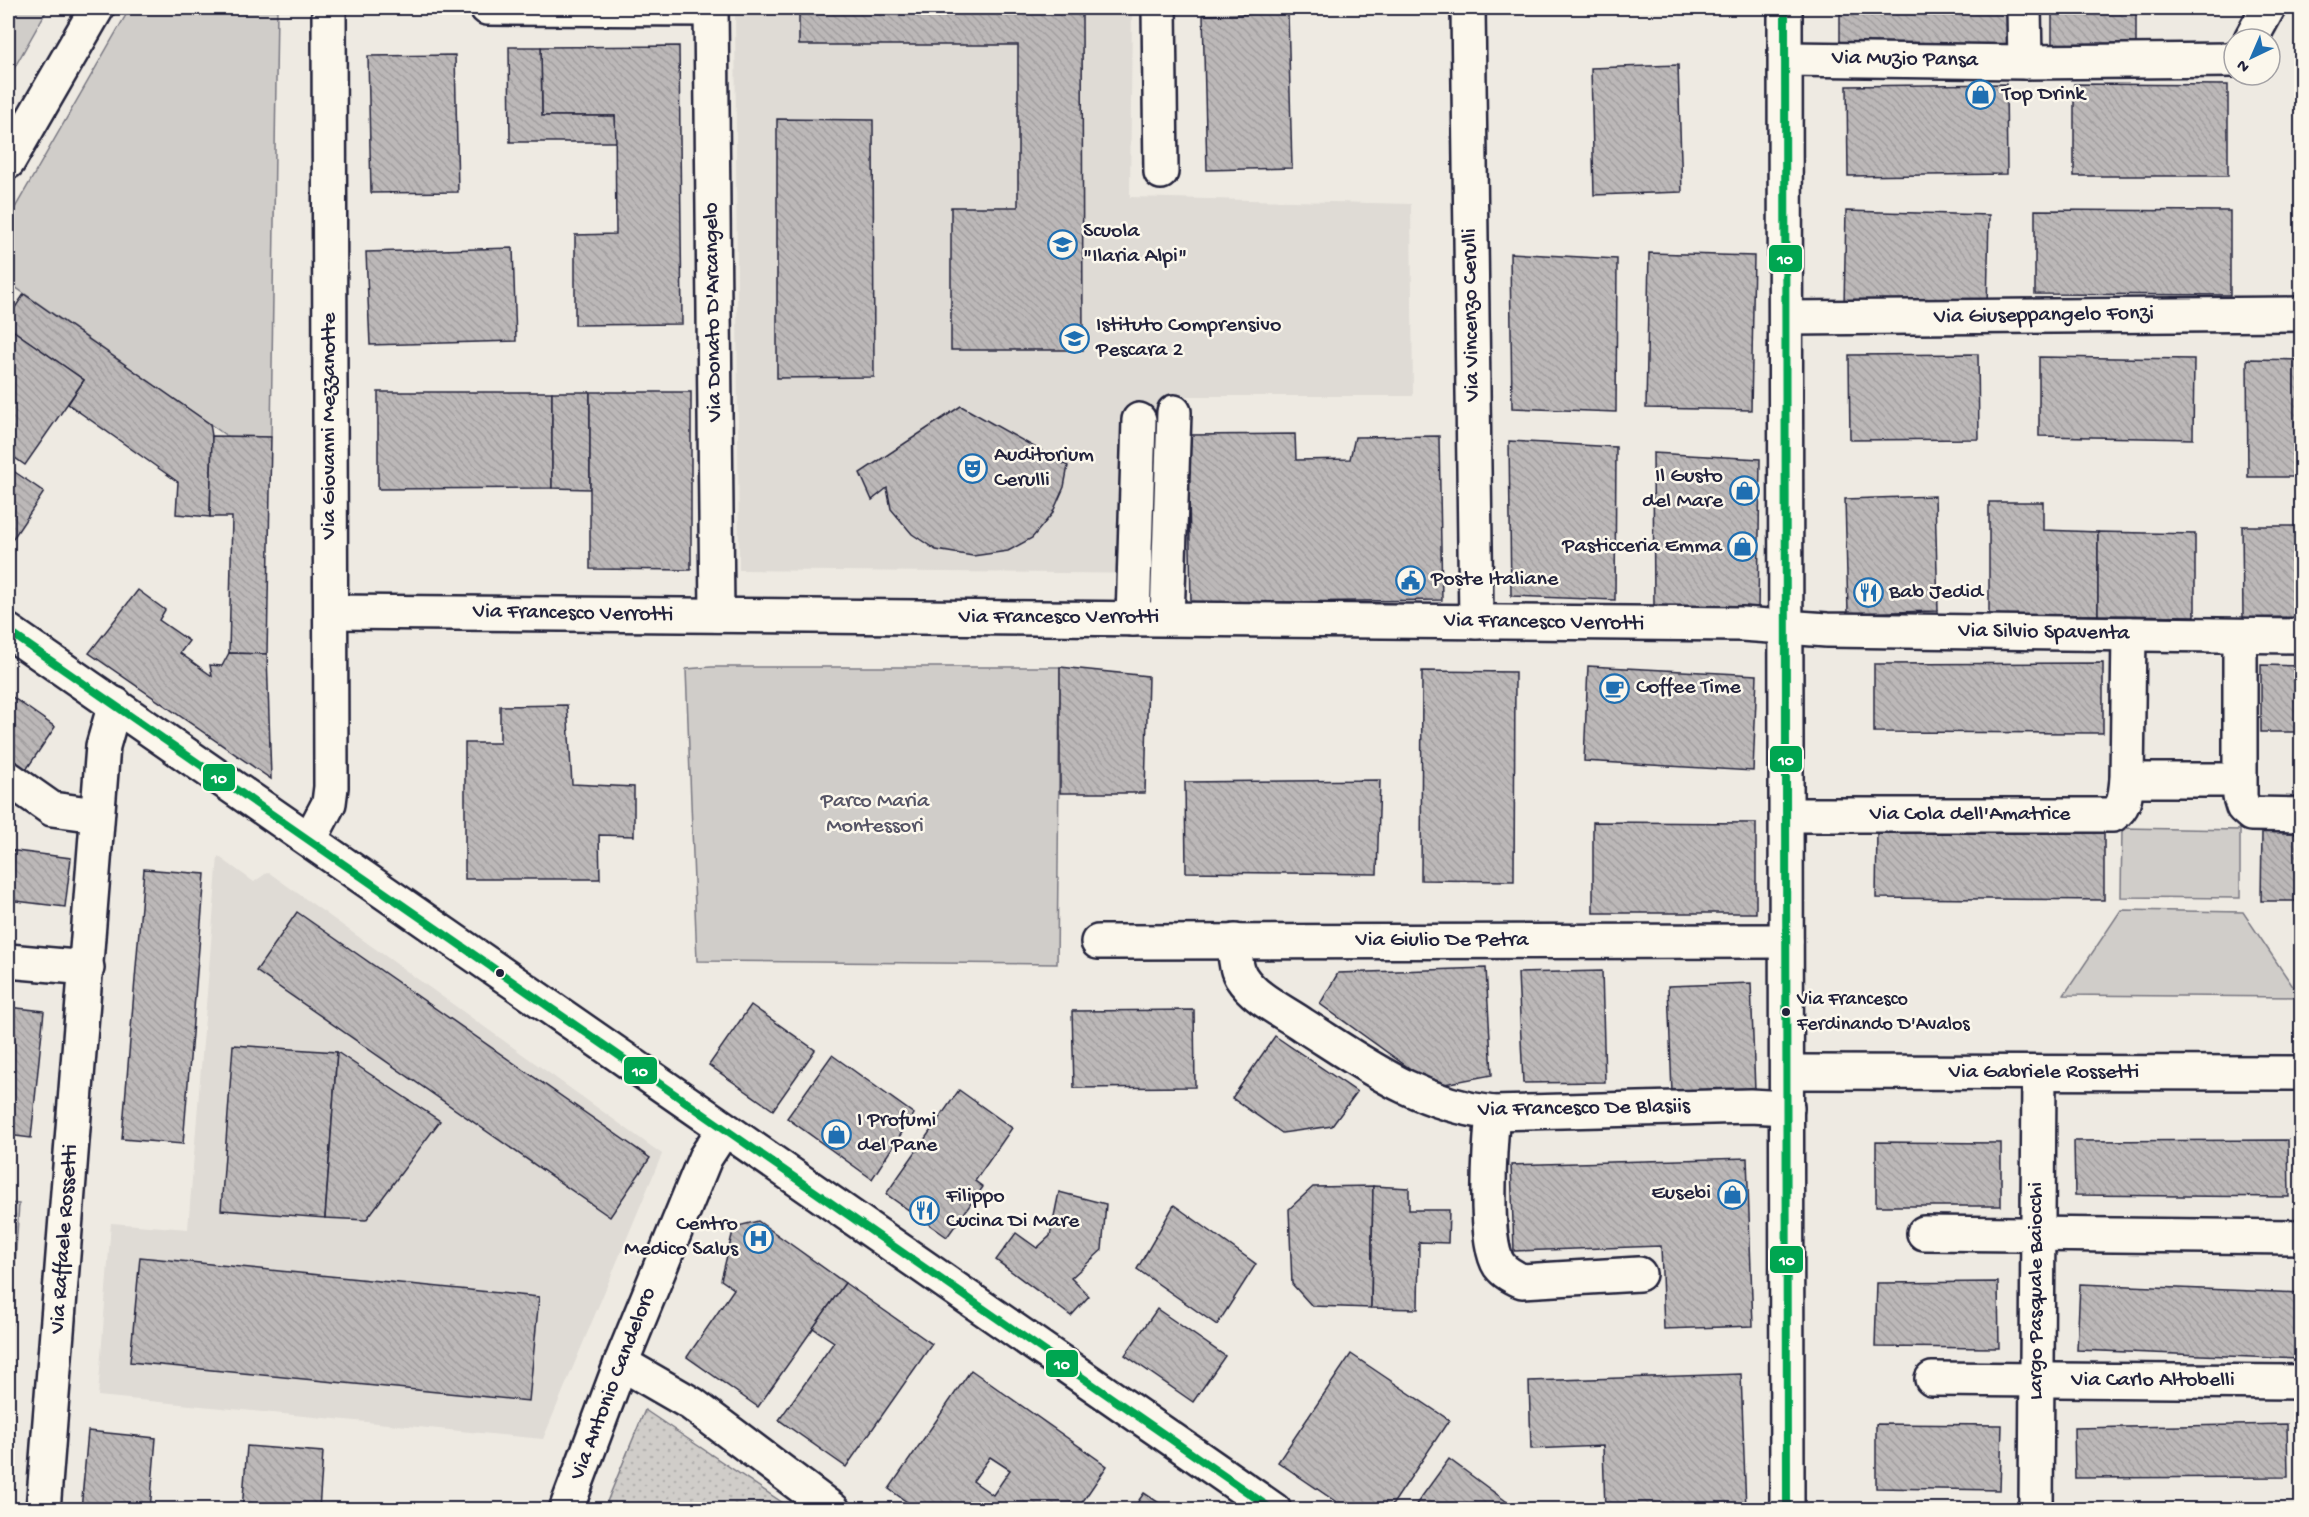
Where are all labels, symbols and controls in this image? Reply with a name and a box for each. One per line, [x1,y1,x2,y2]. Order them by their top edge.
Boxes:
north arrow [2222,27,2282,87]
street label: Via Muzio Pansa [1831,46,1979,74]
text: N [2233,54,2254,76]
shop icon: Top Drink [1965,79,1997,111]
place label: Top Drink [2000,82,2087,108]
street label: Via Donato D'Arcangelo [699,202,729,423]
place label: Scuola "Ilaria Alpi" [1083,219,1187,270]
street label: Via Vincenzo Cerulli [1457,228,1487,403]
school or university icon: Scuola "Ilaria Alpi" [1046,229,1078,261]
line badge: 10 [1768,244,1803,273]
text: 10 [1776,252,1793,271]
street label: Via Giuseppangelo Fonzi [1933,301,2154,331]
street label: Via Giovanni Mezzanotte [317,312,343,540]
place label: Istituto Comprensivo Pescara 2 [1095,313,1281,364]
school or university icon: Istituto Comprensivo Pescara 2 [1059,323,1091,355]
place label: Auditorium Cerulli [994,443,1094,494]
theatre icon: Auditorium Cerulli [957,453,989,485]
place label: Il Gusto del Mare [1642,464,1724,515]
shop icon: Il Gusto del Mare [1728,474,1760,506]
shop icon: Pasticceria Emma [1727,531,1759,563]
place label: Pasticceria Emma [1561,534,1723,560]
public building icon: Poste Italiane [1394,564,1426,596]
place label: Poste Italiane [1430,567,1559,593]
restaurant icon: Bab Jedid [1852,577,1884,609]
place label: Bab Jedid [1888,580,1985,606]
street label: Via Francesco Verrotti [472,599,673,629]
street label: Via Francesco Verrotti [958,605,1159,631]
street label: Via Francesco Verrotti [1443,608,1644,638]
street label: Via Silvio Spaventa [1957,618,2131,648]
cafe icon: Coffee Time [1599,672,1631,704]
place label: Coffee Time [1636,675,1742,701]
line badge: 10 [1769,745,1803,773]
text: 10 [1777,753,1794,772]
line badge: 10 [202,763,236,792]
text: 10 [210,771,227,790]
park label: Parco Maria Montessori [820,789,930,840]
street label: Via Cola dell'Amatrice [1869,802,2071,828]
street label: Via Giulio De Petra [1354,928,1529,954]
unlabelled marker [494,967,506,979]
place label: Via Francesco Ferdinando D'Avalos [1796,989,1970,1037]
marker: Via Francesco Ferdinando D'Avalos [1780,1006,1792,1018]
line badge: 10 [623,1056,658,1085]
street label: Via Gabriele Rossetti [1948,1060,2139,1086]
text: 10 [631,1064,648,1083]
street label: Via Francesco De Blasiis [1477,1094,1691,1124]
place label: I Profumi del Pane [857,1108,938,1159]
shop icon: I Profumi del Pane [820,1118,852,1150]
street label: Via Raffaele Rossetti [45,1143,85,1336]
shop icon: Eusebi [1716,1178,1748,1210]
place label: Eusebi [1651,1181,1711,1207]
street label: Largo Pasquale Baiocchi [2024,1182,2050,1400]
place label: Filippo Cucina Di Mare [945,1184,1080,1235]
restaurant icon: Filippo Cucina Di Mare [909,1194,941,1226]
place label: Centro Medico Salus [624,1212,739,1263]
hospital icon: Centro Medico Salus [743,1222,775,1254]
line badge: 10 [1769,1245,1804,1274]
text: 10 [1778,1253,1795,1272]
street label: Via Antonio Candeloro [565,1284,663,1485]
line badge: 10 [1045,1349,1079,1378]
text: 10 [1053,1357,1070,1376]
street label: Via Carlo Altobelli [2070,1368,2235,1394]

